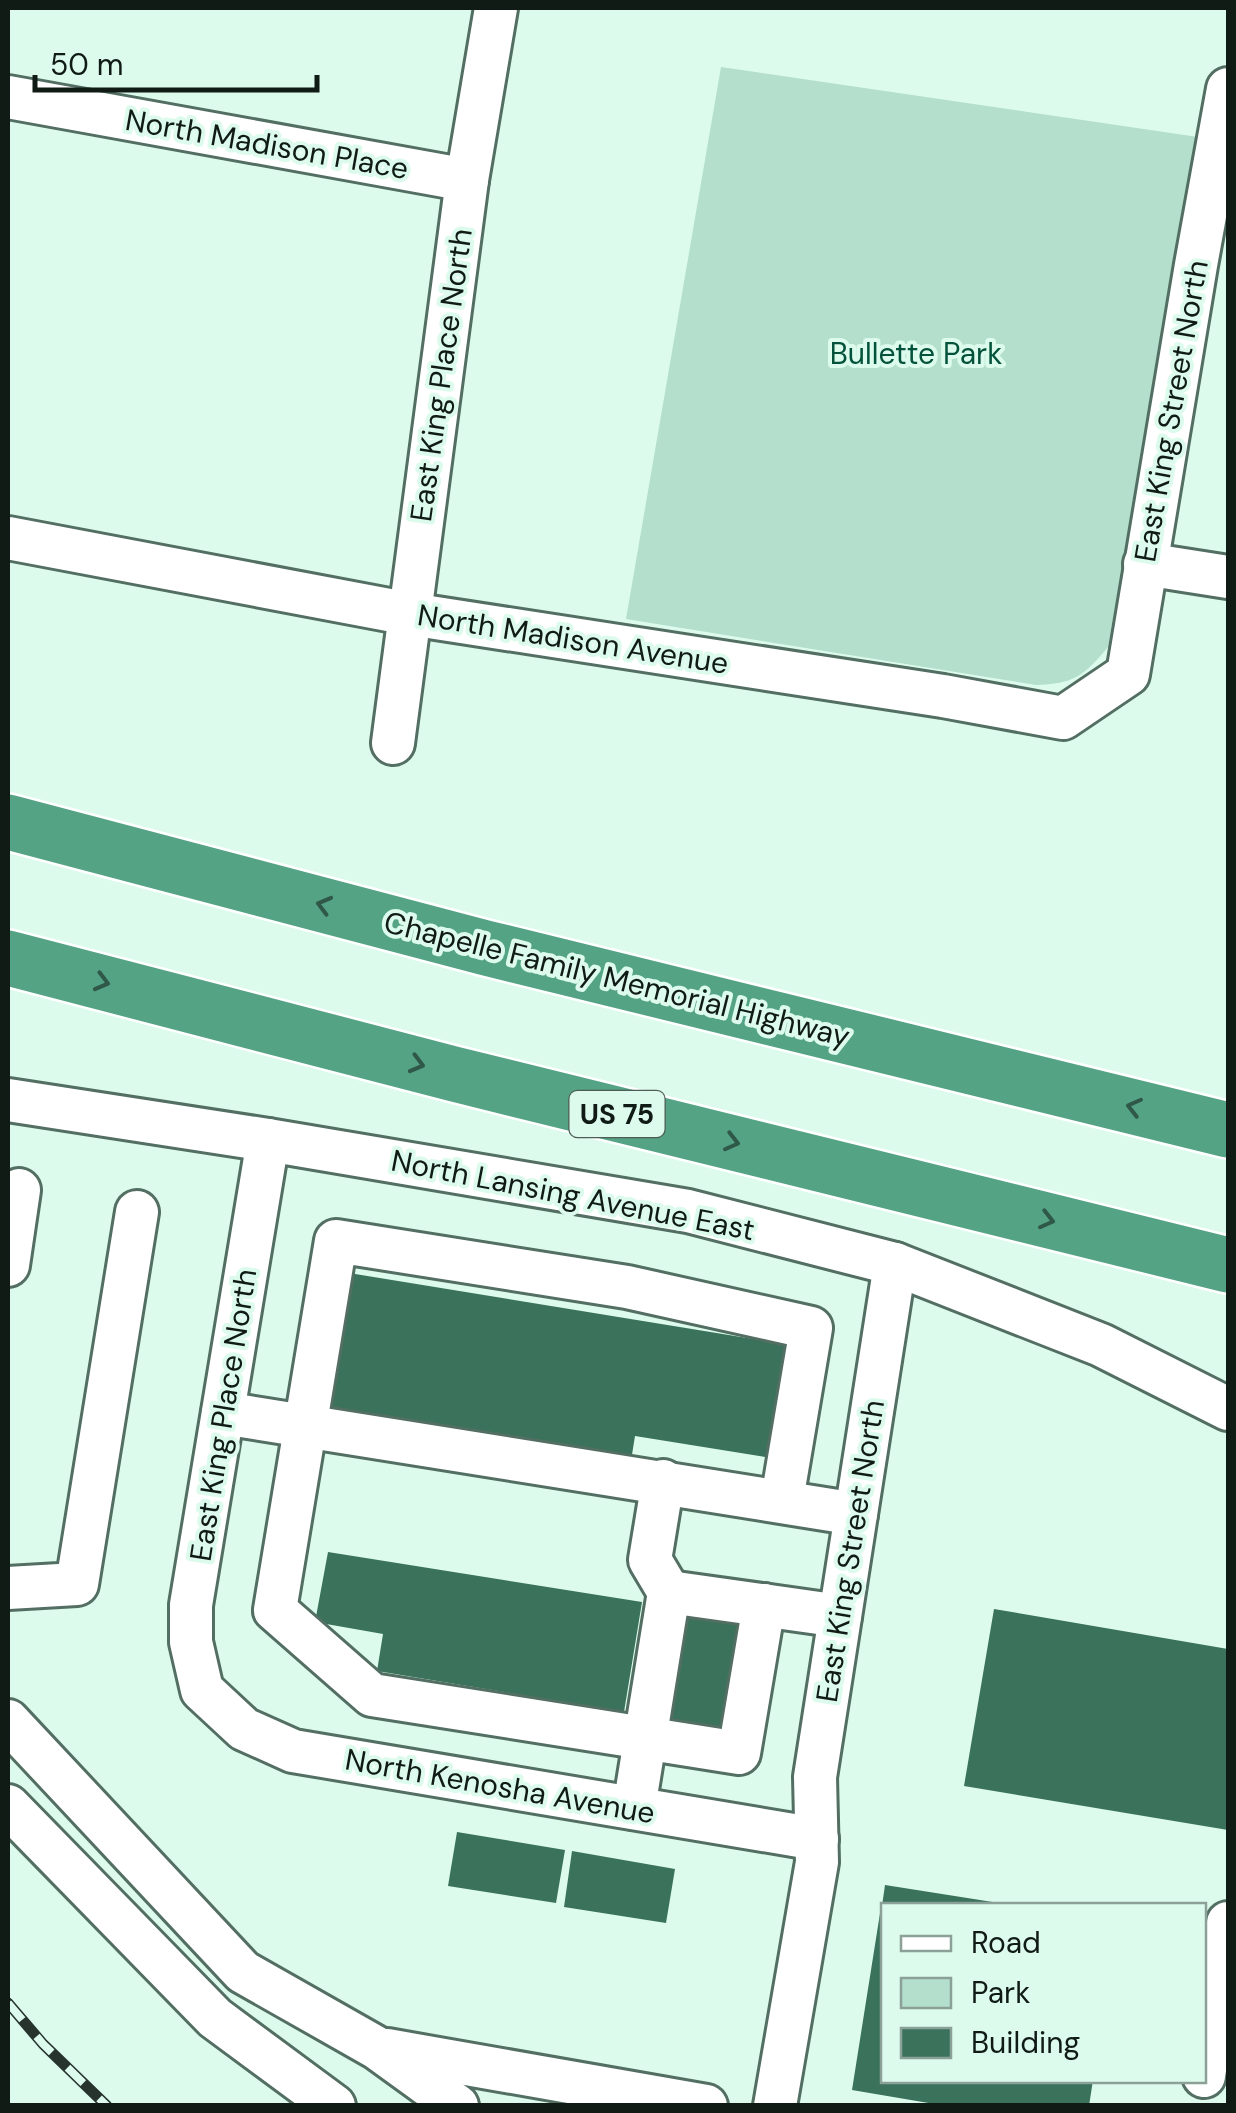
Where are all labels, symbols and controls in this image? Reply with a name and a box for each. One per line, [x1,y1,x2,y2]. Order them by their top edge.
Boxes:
scale bar [35,30,318,92]
text: 50 m [50,45,124,84]
street label: North Madison Place [122,100,412,188]
street label: East King Place North [401,226,481,524]
street label: East King Street North [1125,257,1217,565]
park label: Bullette Park [830,334,1002,373]
street label: North Madison Avenue [415,595,731,683]
one-way arrow [316,896,333,917]
street label: Chapelle Family Memorial Highway [380,902,854,1056]
one-way arrow [93,971,110,992]
one-way arrow [408,1052,425,1073]
road number: US 75 [570,1091,664,1137]
one-way arrow [1126,1098,1143,1119]
one-way arrow [723,1130,740,1151]
street label: North Lansing Avenue East [388,1141,758,1249]
one-way arrow [1038,1208,1055,1229]
street label: East King Place North [181,1266,265,1564]
street label: East King Street North [807,1397,893,1705]
street label: North Kenosha Avenue [342,1740,658,1832]
legend [881,1903,1206,2083]
text: Road [971,1923,1041,1962]
text: Park [971,1973,1030,2012]
text: Building [971,2023,1080,2062]

